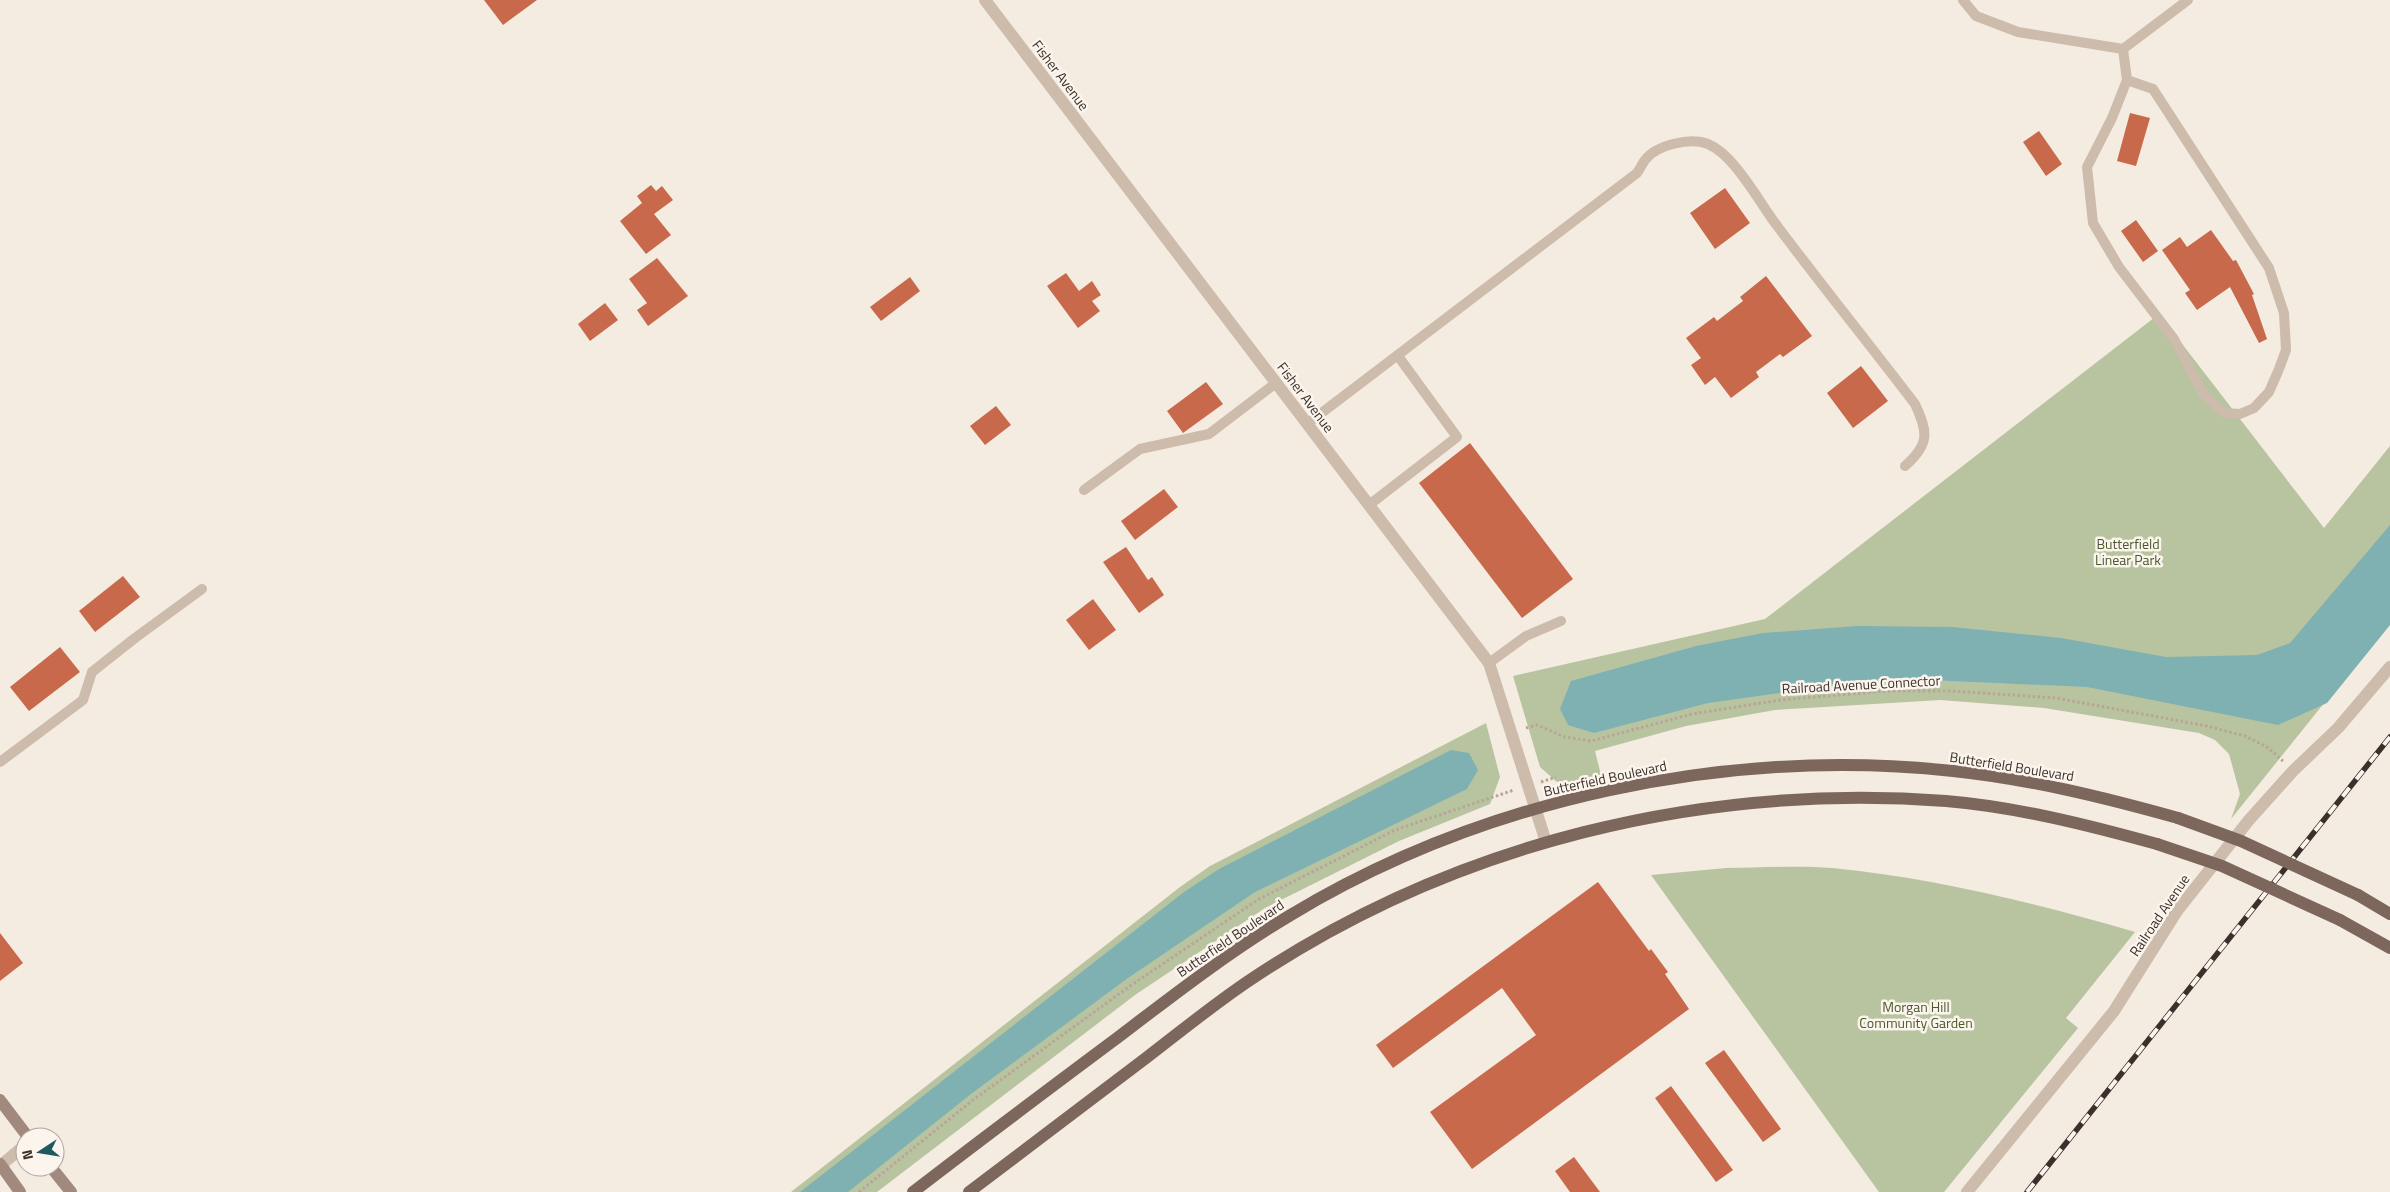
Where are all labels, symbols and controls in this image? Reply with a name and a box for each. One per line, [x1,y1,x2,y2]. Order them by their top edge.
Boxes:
street label: Fisher Avenue [1028,35,1094,115]
street label: Fisher Avenue [1273,357,1339,437]
park label: Butterfield Linear Park [2095,533,2161,570]
street label: Railroad Avenue Connector [1781,669,1941,699]
street label: Butterfield Boulevard [1948,746,2076,786]
street label: Butterfield Boulevard [1541,755,1669,801]
street label: Railroad Avenue [2124,870,2194,960]
street label: Butterfield Boulevard [1172,894,1288,982]
park label: Morgan Hill Community Garden [1859,996,1973,1033]
north arrow [15,1127,65,1177]
text: N [16,1148,38,1162]

